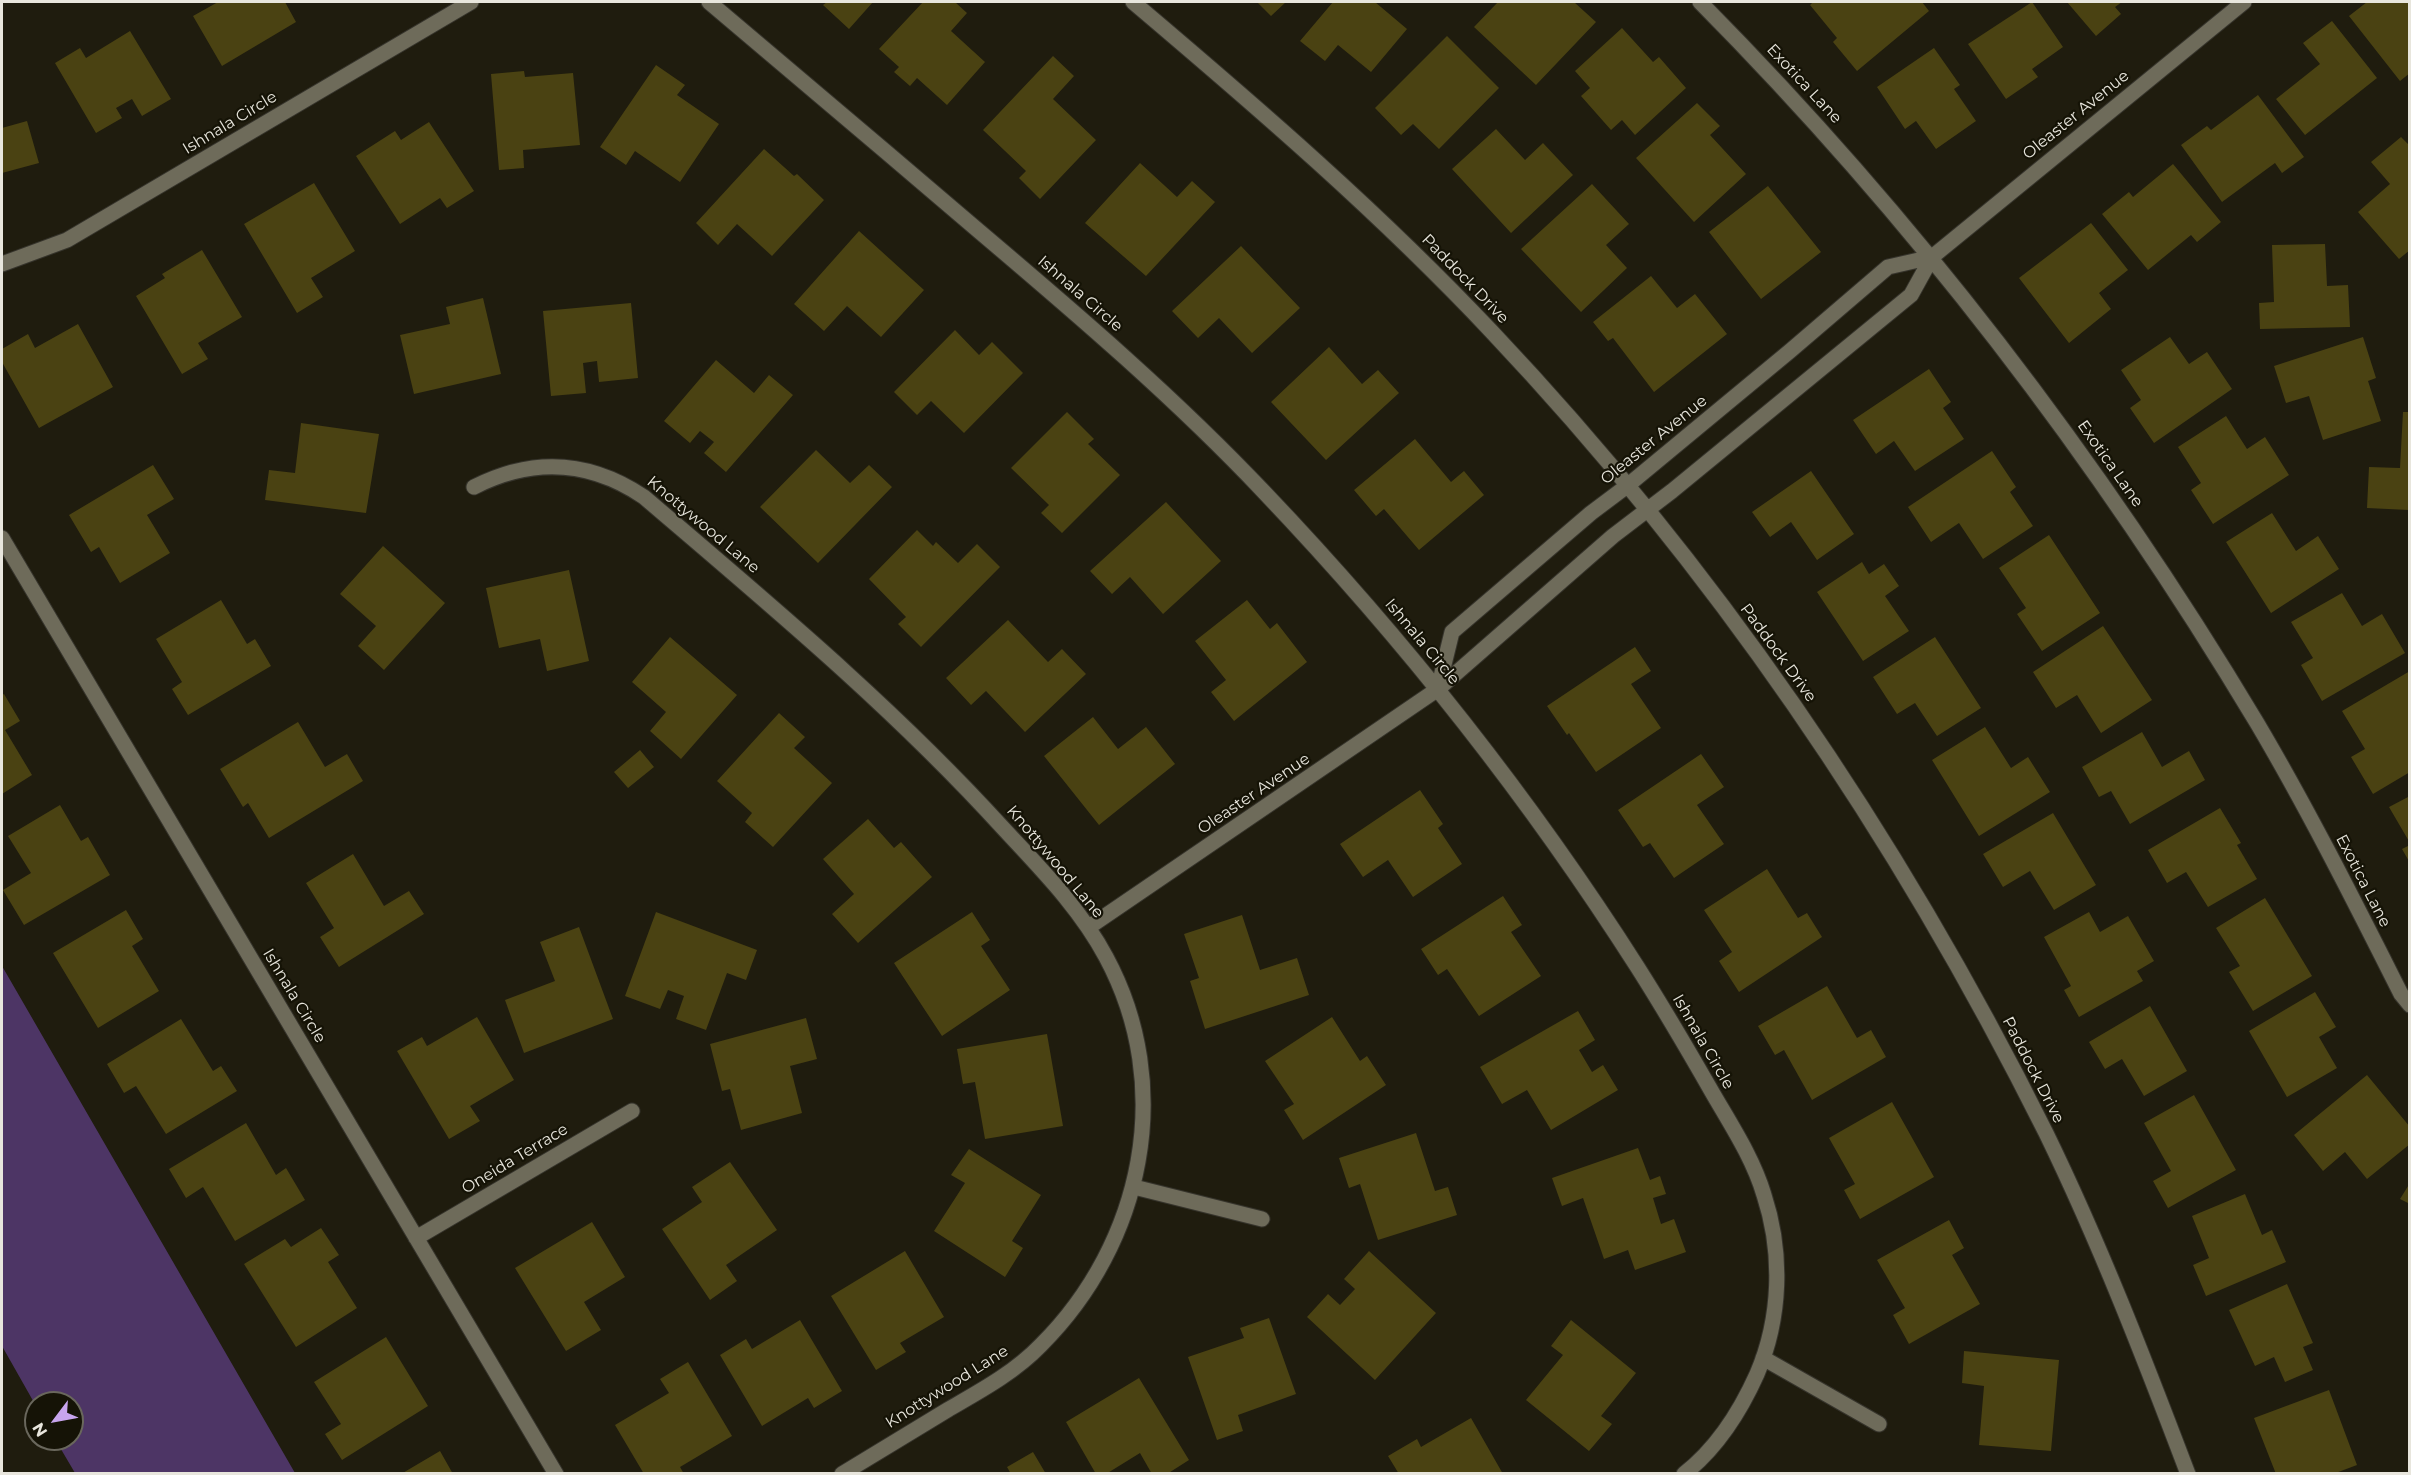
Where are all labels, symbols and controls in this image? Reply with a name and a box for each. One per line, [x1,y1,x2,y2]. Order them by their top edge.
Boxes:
street label: Exotica Lane [1762,40,1846,128]
street label: Oleaster Avenue [2019,66,2133,164]
street label: Ishnala Circle [179,87,281,159]
street label: Paddock Drive [1417,230,1513,328]
street label: Ishnala Circle [1034,252,1126,336]
street label: Oleaster Avenue [1597,391,1711,489]
street label: Exotica Lane [2073,417,2147,511]
street label: Knottywood Lane [643,472,763,578]
street label: Ishnala Circle [1380,595,1464,689]
street label: Paddock Drive [1736,600,1820,706]
street label: Oleaster Avenue [1194,749,1314,839]
street label: Knottywood Lane [1002,802,1108,922]
street label: Exotica Lane [2331,831,2395,931]
street label: Ishnala Circle [258,945,330,1047]
street label: Ishnala Circle [1668,991,1738,1093]
street label: Paddock Drive [1998,1014,2068,1126]
street label: Oneida Terrace [458,1120,572,1198]
street label: Knottywood Lane [882,1341,1012,1433]
north arrow [24,1391,84,1451]
text: N [29,1419,51,1440]

